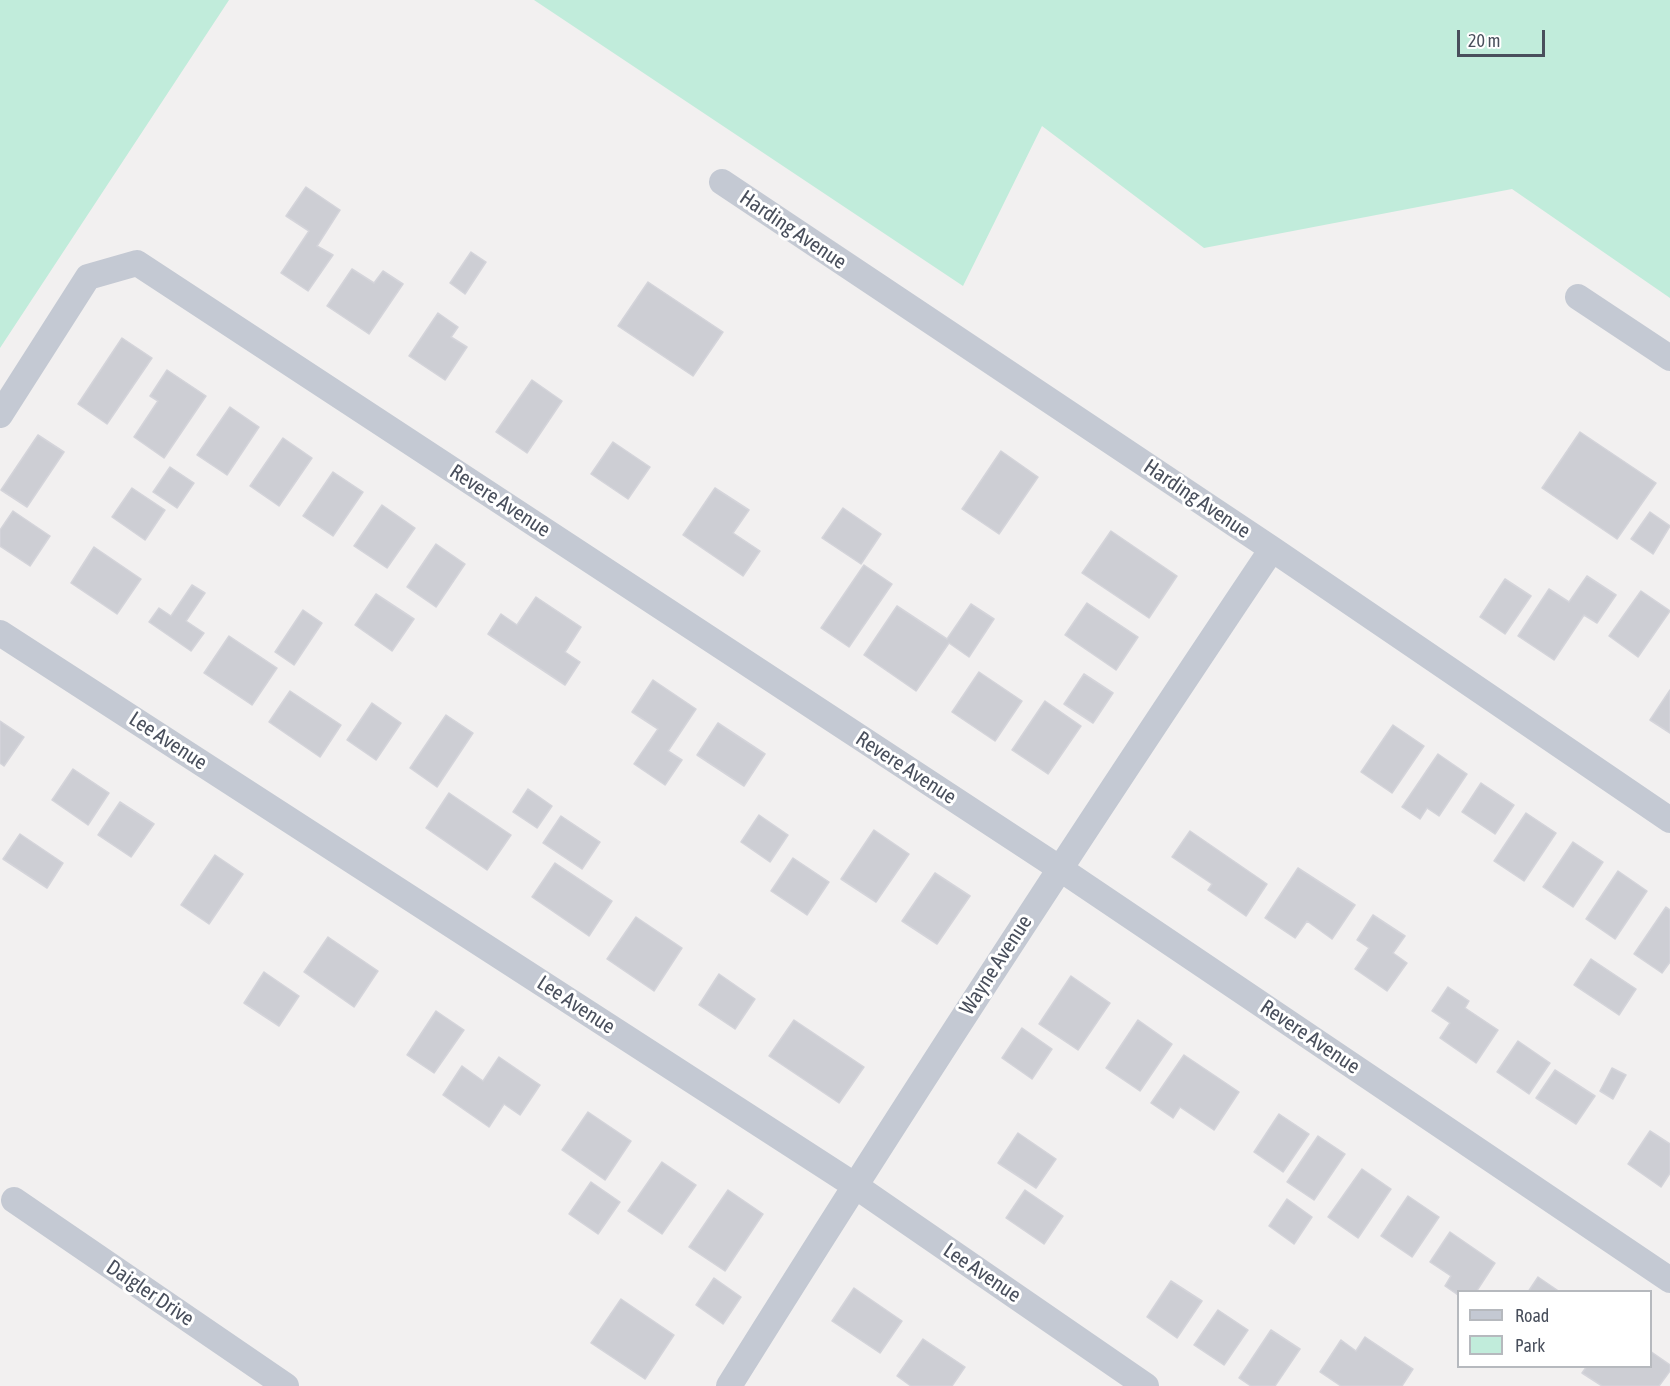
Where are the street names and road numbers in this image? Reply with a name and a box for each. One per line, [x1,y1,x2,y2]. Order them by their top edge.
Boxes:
street label: Harding Avenue [735,185,851,275]
street label: Harding Avenue [1139,454,1255,544]
street label: Revere Avenue [445,459,555,543]
street label: Lee Avenue [124,706,212,776]
street label: Revere Avenue [851,726,961,810]
street label: Wayne Avenue [954,910,1038,1020]
street label: Lee Avenue [532,970,620,1040]
street label: Revere Avenue [1255,995,1365,1079]
street label: Lee Avenue [938,1238,1026,1308]
street label: Daigler Drive [101,1255,199,1331]

